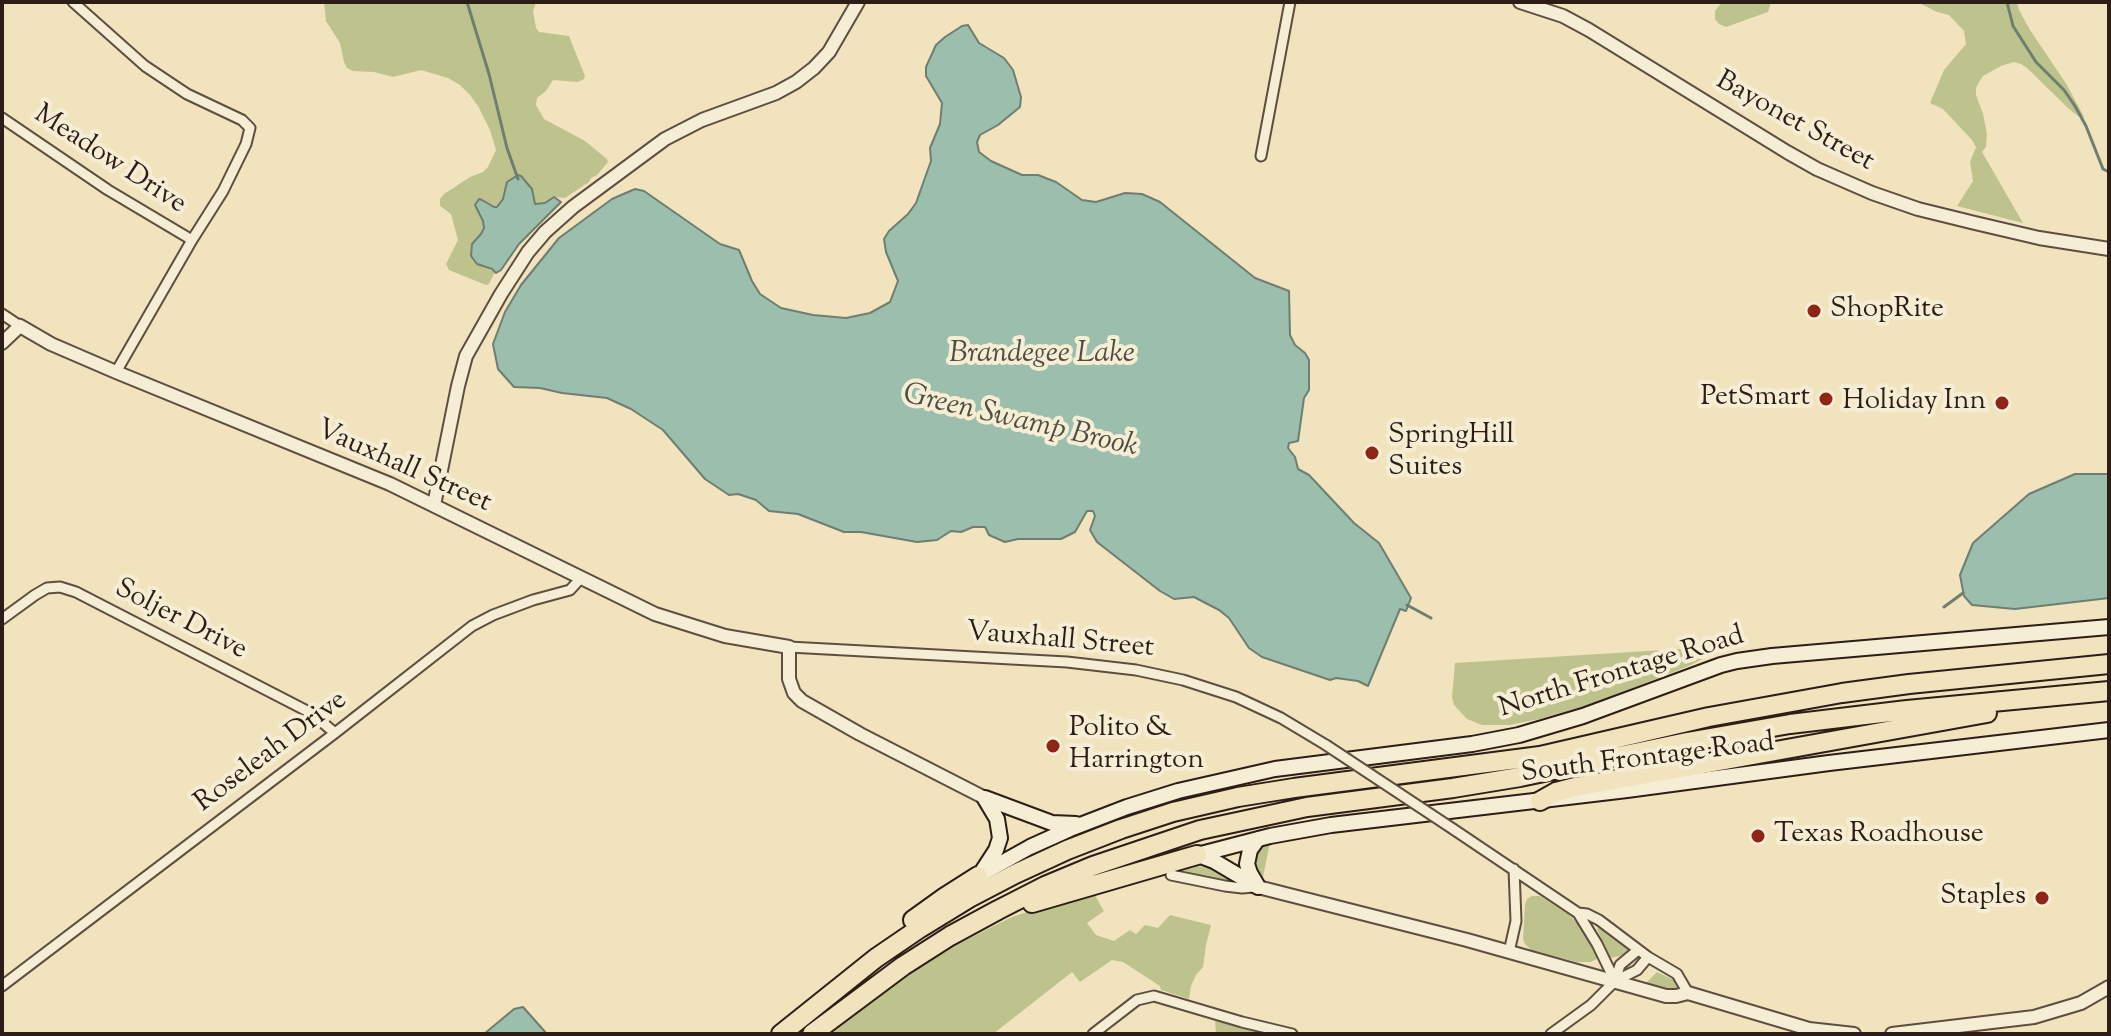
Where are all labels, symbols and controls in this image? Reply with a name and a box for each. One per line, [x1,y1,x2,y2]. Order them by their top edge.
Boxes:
street label: Bayonet Street [1709,66,1879,180]
street label: Meadow Drive [26,99,192,223]
place label: ShopRite [1830,294,1944,328]
marker: ShopRite [1805,302,1823,320]
water label: Brandegee Lake [949,338,1135,374]
water label: Green Swamp Brook [899,379,1141,467]
place label: PetSmart [1700,382,1810,416]
place label: Holiday Inn [1843,386,1986,420]
marker: PetSmart [1817,390,1835,408]
marker: Holiday Inn [1993,394,2011,412]
street label: Vauxhall Street [310,414,496,522]
place label: SpringHill Suites [1388,420,1514,486]
marker: SpringHill Suites [1363,444,1381,462]
street label: Soljer Drive [108,573,252,669]
street label: Vauxhall Street [965,617,1155,667]
street label: North Frontage Road [1495,621,1749,727]
street label: Roseleah Drive [189,685,355,821]
place label: Polito & Harrington [1069,713,1204,779]
street label: South Frontage Road [1519,728,1777,792]
marker: Polito & Harrington [1044,737,1062,755]
place label: Texas Roadhouse [1774,819,1984,853]
marker: Texas Roadhouse [1749,827,1767,845]
place label: Staples [1940,881,2026,915]
marker: Staples [2033,889,2051,907]

